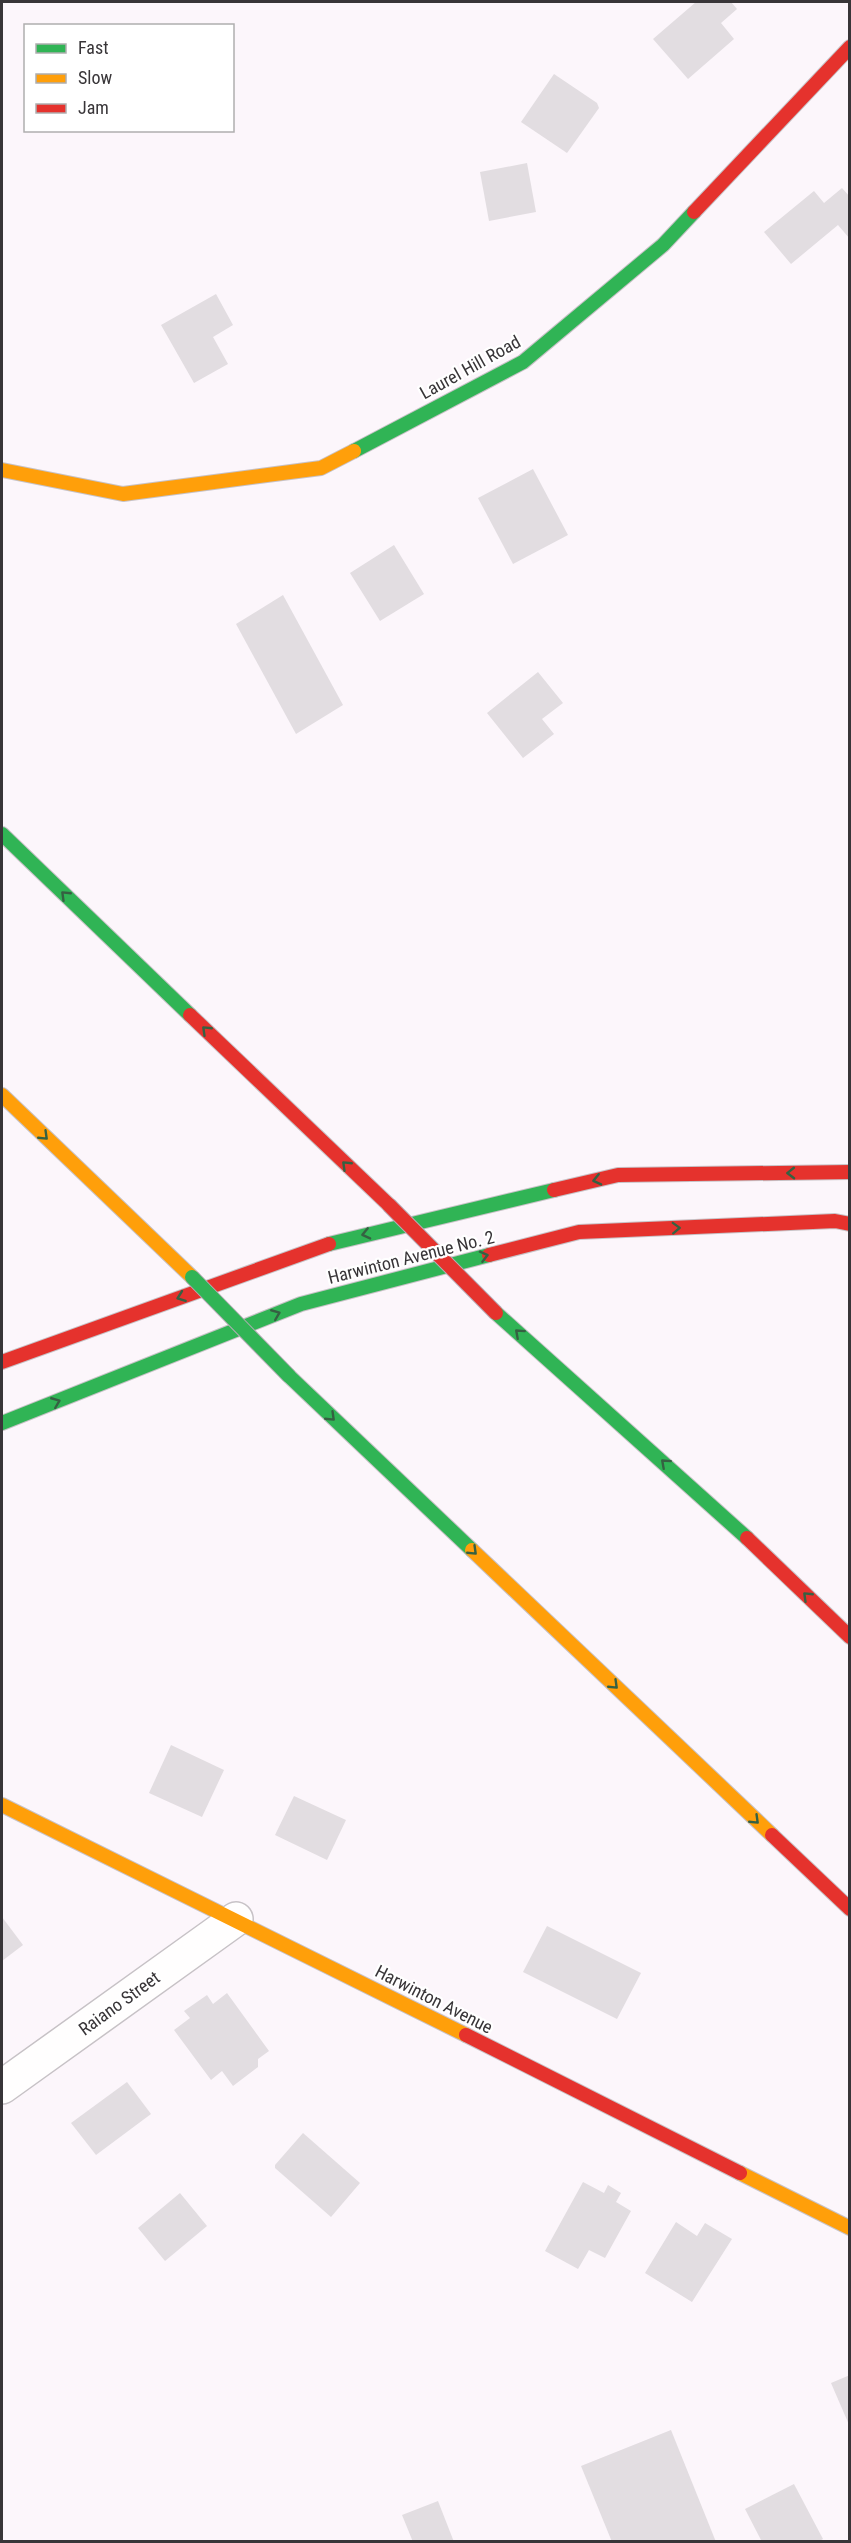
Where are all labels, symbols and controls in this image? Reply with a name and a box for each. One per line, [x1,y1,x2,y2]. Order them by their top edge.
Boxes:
legend [24,24,234,132]
text: Fast [78,37,109,58]
text: Slow [78,67,113,88]
text: Jam [78,97,109,118]
street label: Laurel Hill Road [416,331,524,403]
one-way arrow [61,891,72,902]
one-way arrow [202,1026,213,1037]
one-way arrow [37,1128,48,1139]
one-way arrow [343,1161,354,1172]
one-way arrow [787,1167,796,1179]
one-way arrow [592,1173,602,1186]
one-way arrow [671,1222,680,1234]
street label: Harwinton Avenue No. 2 [326,1226,497,1288]
one-way arrow [361,1227,371,1240]
one-way arrow [479,1251,489,1264]
one-way arrow [176,1289,187,1302]
one-way arrow [270,1309,281,1321]
one-way arrow [515,1329,526,1340]
one-way arrow [50,1396,61,1409]
one-way arrow [324,1409,335,1420]
one-way arrow [661,1459,672,1470]
one-way arrow [466,1544,476,1555]
one-way arrow [804,1592,814,1603]
one-way arrow [607,1678,618,1689]
one-way arrow [748,1812,759,1823]
street label: Harwinton Avenue [372,1960,496,2038]
street label: Raiano Street [74,1967,164,2039]

